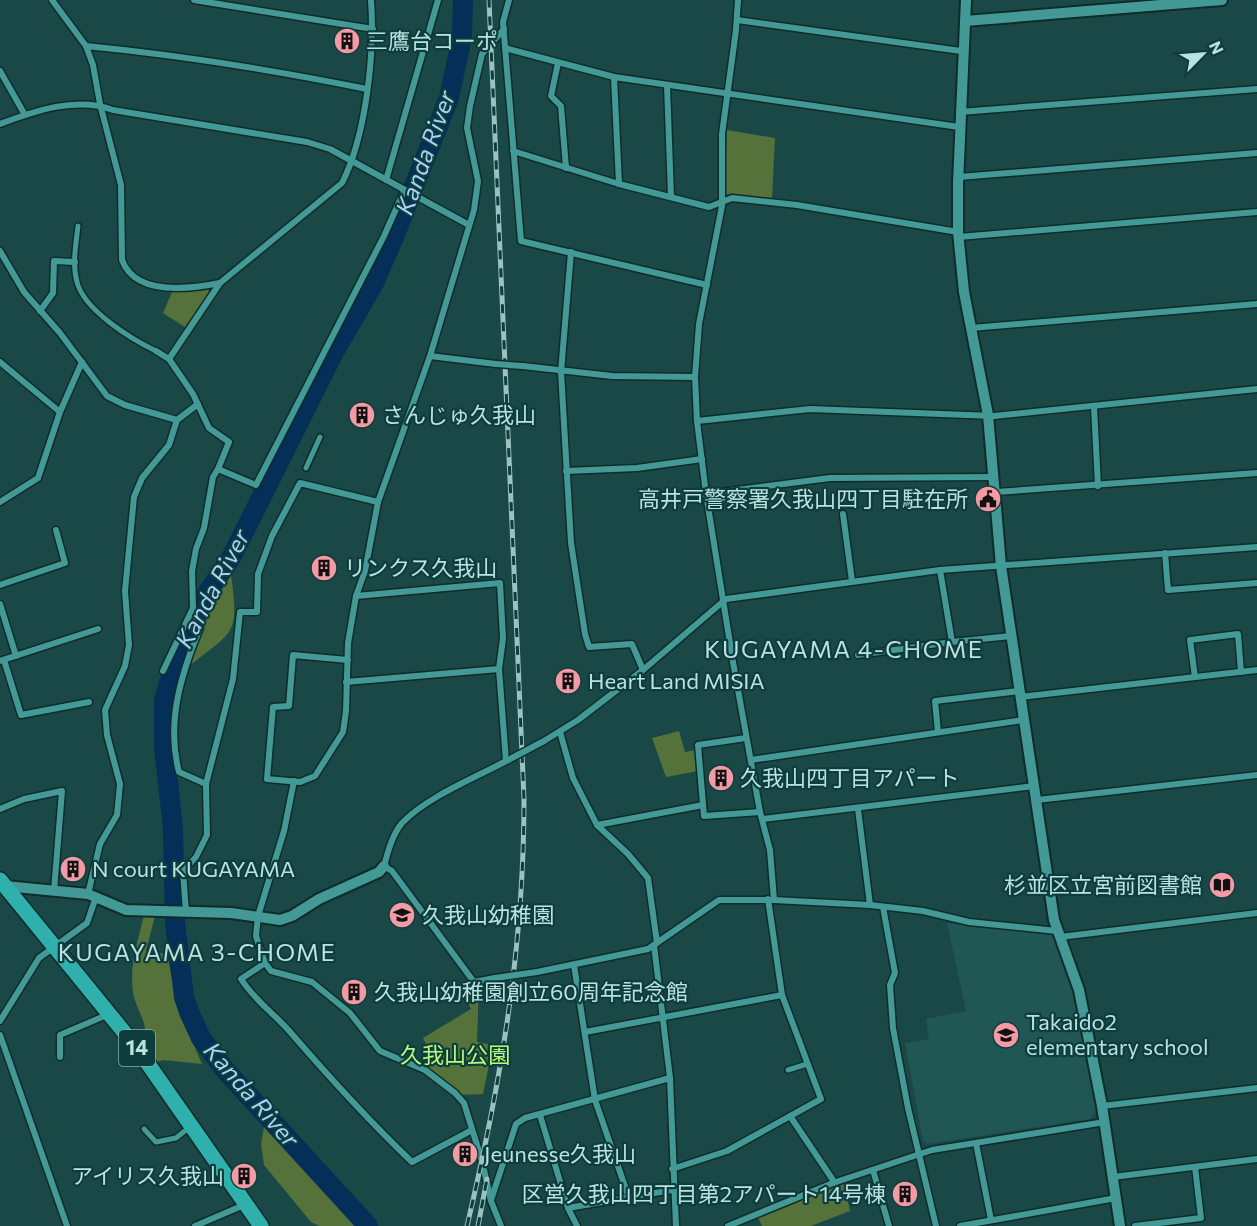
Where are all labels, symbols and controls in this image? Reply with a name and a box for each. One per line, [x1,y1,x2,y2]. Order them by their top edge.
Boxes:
north arrow [1173,24,1233,84]
building icon: 三鷹台コーポ [332,26,362,56]
place label: 三鷹台コーポ [366,27,498,54]
text: N [1206,38,1228,57]
water label: Kanda River [389,85,461,219]
building icon: さんじゅ久我山 [347,400,377,430]
place label: さんじゅ久我山 [382,401,536,428]
public building icon: 高井戸警察署久我山四丁目駐在所 [973,484,1003,514]
place label: 高井戸警察署久我山四丁目駐在所 [638,485,968,512]
water label: Kanda River [168,523,256,652]
building icon: リンクス久我山 [309,553,339,583]
place label: リンクス久我山 [344,554,497,581]
district label: KUGAYAMA 4-CHOME [704,634,984,663]
building icon: Heart Land MISIA [553,666,583,696]
place label: Heart Land MISIA [588,667,765,694]
building icon: 久我山四丁目アパート [706,763,736,793]
place label: 久我山四丁目アパート [740,764,960,791]
building icon: N court KUGAYAMA [58,854,88,884]
place label: N court KUGAYAMA [92,855,295,882]
library icon: 杉並区立宮前図書館 [1207,870,1237,900]
place label: 杉並区立宮前図書館 [1004,871,1202,898]
school or university icon: 久我山幼稚園 [387,900,417,930]
place label: 久我山幼稚園 [422,901,554,928]
district label: KUGAYAMA 3-CHOME [58,937,336,966]
building icon: 久我山幼稚園創立60周年記念館 [339,977,369,1007]
place label: 久我山幼稚園創立60周年記念館 [374,978,688,1005]
place label: Takaido2 elementary school [1026,1008,1209,1060]
school or university icon: Takaido2 elementary school [991,1020,1021,1050]
road number: 14 [119,1030,155,1066]
water label: Kanda River [199,1035,307,1154]
park label: 久我山公園 [400,1041,510,1068]
building icon: Jeunesse久我山 [450,1139,480,1169]
place label: Jeunesse久我山 [484,1140,636,1167]
building icon: アイリス久我山 [229,1161,259,1191]
place label: アイリス久我山 [71,1162,224,1189]
building icon: 区営久我山四丁目第2アパート14号棟 [890,1179,920,1209]
place label: 区営久我山四丁目第2アパート14号棟 [522,1180,886,1207]

